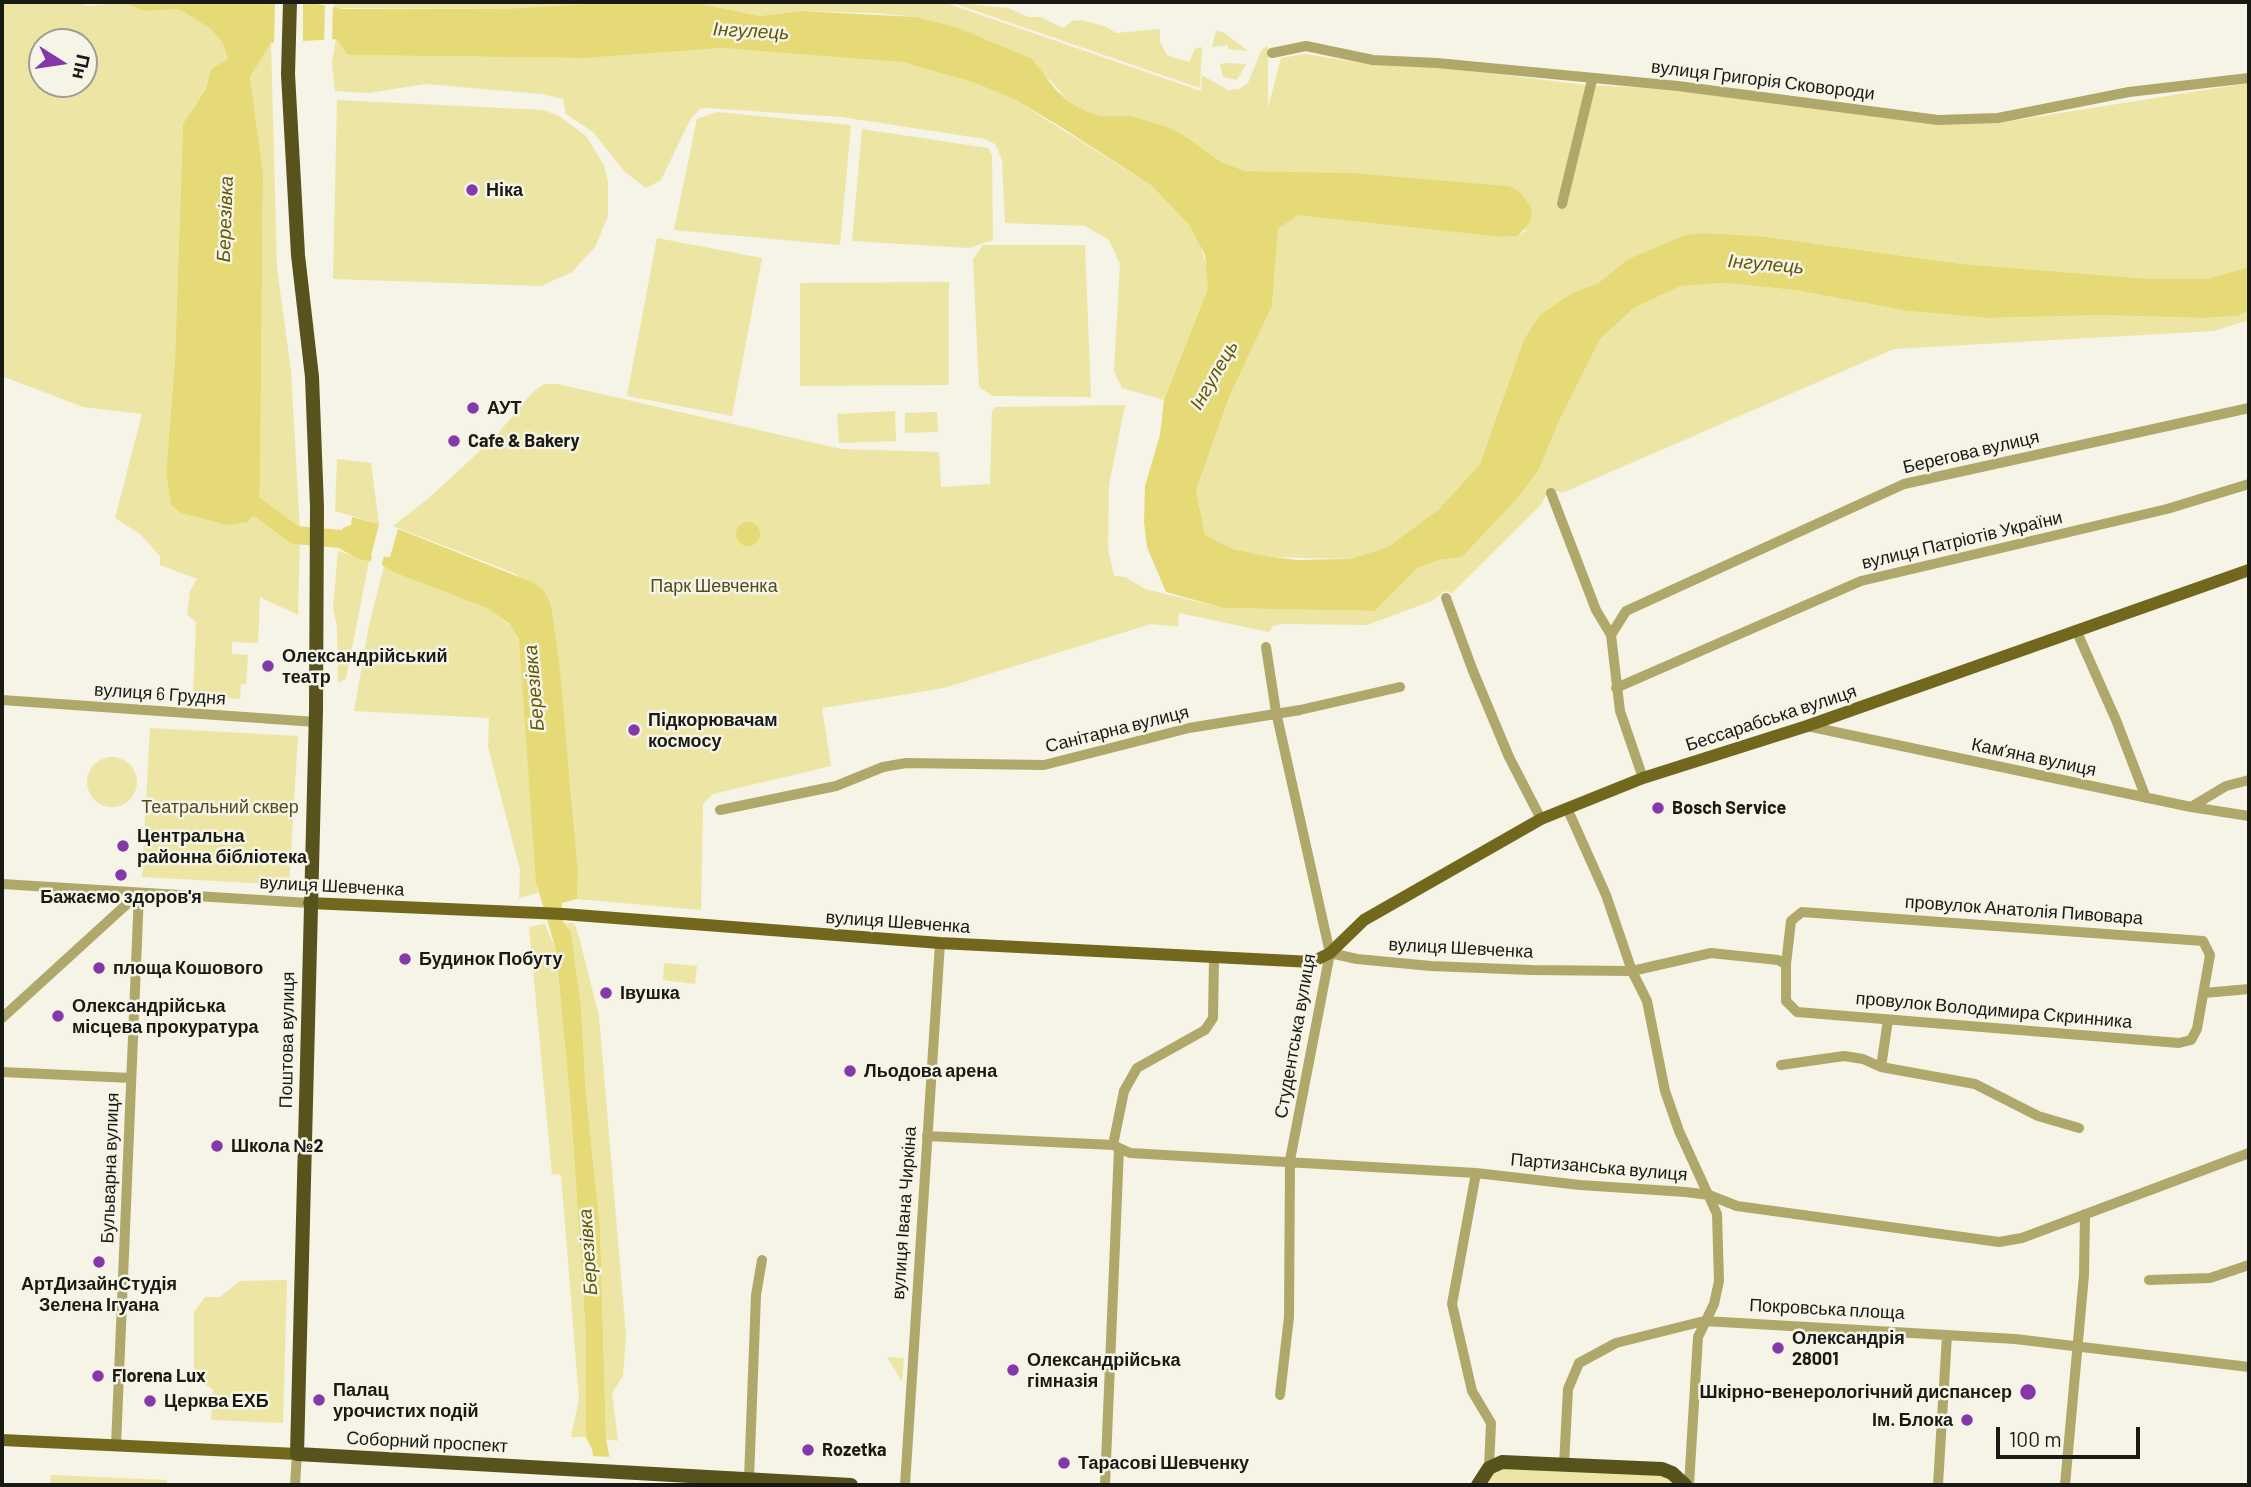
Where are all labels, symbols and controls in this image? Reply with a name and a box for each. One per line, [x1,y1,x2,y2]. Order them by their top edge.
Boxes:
water label: Інгулець [712,18,790,44]
north arrow [28,28,98,98]
text: Пн [68,52,96,82]
street label: вулиця Григорія Сковороди [1650,56,1876,104]
water label: Березівка [212,175,238,263]
place label: Ніка [486,179,523,201]
marker: Ніка [464,182,480,198]
water label: Інгулець [1727,249,1805,279]
water label: Інгулець [1185,336,1243,414]
place label: АУТ [487,397,522,419]
marker: АУТ [465,400,481,416]
street label: Берегова вулиця [1901,426,2041,478]
place label: Cafe & Bakery [468,430,580,452]
marker: Cafe & Bakery [446,433,462,449]
street label: вулиця Патріотів України [1860,506,2064,574]
park label: Парк Шевченка [650,575,778,597]
water label: Березівка [519,644,549,732]
place label: Олександрійський театр [282,645,448,688]
marker: Олександрійський театр [260,658,276,674]
street label: вулиця 6 Грудня [93,679,227,709]
street label: Бессарабська вулиця [1683,680,1859,756]
street label: Санітарна вулиця [1043,701,1191,757]
place label: Підкорювачам космосу [648,709,778,752]
marker: Підкорювачам космосу [626,722,642,738]
street label: Камʼяна вулиця [1970,733,2098,781]
park label: Театральний сквер [141,796,299,818]
place label: Bosch Service [1672,797,1786,819]
marker: Bosch Service [1650,800,1666,816]
place label: Центральна районна бібліотека [137,825,307,868]
marker: Центральна районна бібліотека [115,838,131,854]
marker: Бажаємо здоров'я [113,867,129,883]
street label: вулиця Шевченка [259,871,405,901]
place label: Бажаємо здоров'я [40,886,202,908]
street label: провулок Анатолія Пивовара [1904,891,2144,929]
street label: вулиця Шевченка [825,906,971,938]
street label: вулиця Шевченка [1388,933,1534,963]
place label: Будинок Побуту [419,948,563,970]
marker: Будинок Побуту [397,951,413,967]
street label: Студентська вулиця [1270,952,1320,1120]
place label: площа Кошового [113,957,263,979]
marker: площа Кошового [91,960,107,976]
street label: Поштова вулиця [275,971,299,1109]
place label: Івушка [620,982,680,1004]
marker: Івушка [598,985,614,1001]
street label: провулок Володимира Скринника [1855,987,2133,1033]
place label: Олександрійська місцева прокуратура [72,995,259,1038]
marker: Олександрійська місцева прокуратура [50,1008,66,1024]
place label: Льодова арена [864,1060,997,1082]
marker: Льодова арена [842,1063,858,1079]
street label: Бульварна вулиця [97,1092,123,1244]
street label: вулиця Івана Чиркіна [887,1126,921,1300]
place label: Школа №2 [231,1135,324,1157]
marker: Школа №2 [209,1138,225,1154]
street label: Партизанська вулиця [1510,1148,1688,1186]
water label: Березівка [574,1208,602,1296]
marker: АртДизайнСтудія Зелена Ігуана [91,1254,107,1270]
place label: АртДизайнСтудія Зелена Ігуана [21,1273,177,1316]
street label: Покровська площа [1749,1294,1905,1324]
place label: Олександрія 28001 [1792,1327,1905,1370]
marker: Олександрія 28001 [1770,1340,1786,1356]
place label: Олександрійська гімназія [1027,1349,1180,1392]
marker: Олександрійська гімназія [1005,1362,1021,1378]
place label: Florena Lux [112,1365,206,1387]
marker: Florena Lux [90,1368,106,1384]
place label: Палац урочистих подій [333,1379,478,1422]
place label: Шкірно-венерологічний диспансер [1699,1381,2012,1403]
marker: Шкірно-венерологічний диспансер [2018,1382,2038,1402]
place label: Церква ЕХБ [164,1390,269,1412]
marker: Палац урочистих подій [311,1392,327,1408]
marker: Церква ЕХБ [142,1393,158,1409]
place label: Ім. Блока [1872,1409,1953,1431]
marker: Ім. Блока [1959,1412,1975,1428]
scale bar [1999,1414,2142,1458]
text: 100 m [2009,1426,2062,1451]
street label: Соборний проспект [346,1427,508,1457]
place label: Rozetka [822,1439,886,1461]
marker: Rozetka [800,1442,816,1458]
place label: Тарасові Шевченку [1078,1452,1249,1474]
marker: Тарасові Шевченку [1056,1455,1072,1471]

